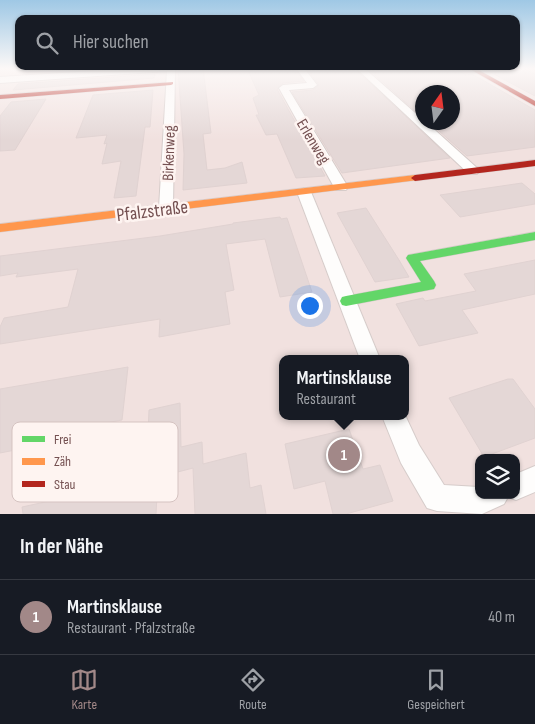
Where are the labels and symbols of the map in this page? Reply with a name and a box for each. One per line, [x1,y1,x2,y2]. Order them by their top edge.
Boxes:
north arrow [415,85,460,130]
street label: Erlenweg [292,116,334,168]
street label: Birkenweg [159,125,180,181]
street label: Pfalzstraße [115,196,189,227]
your location [297,293,323,319]
legend [12,422,178,502]
text: Frei [54,431,71,448]
pin: 1 [328,436,360,474]
text: Zäh [54,453,71,470]
text: Stau [54,476,76,493]

